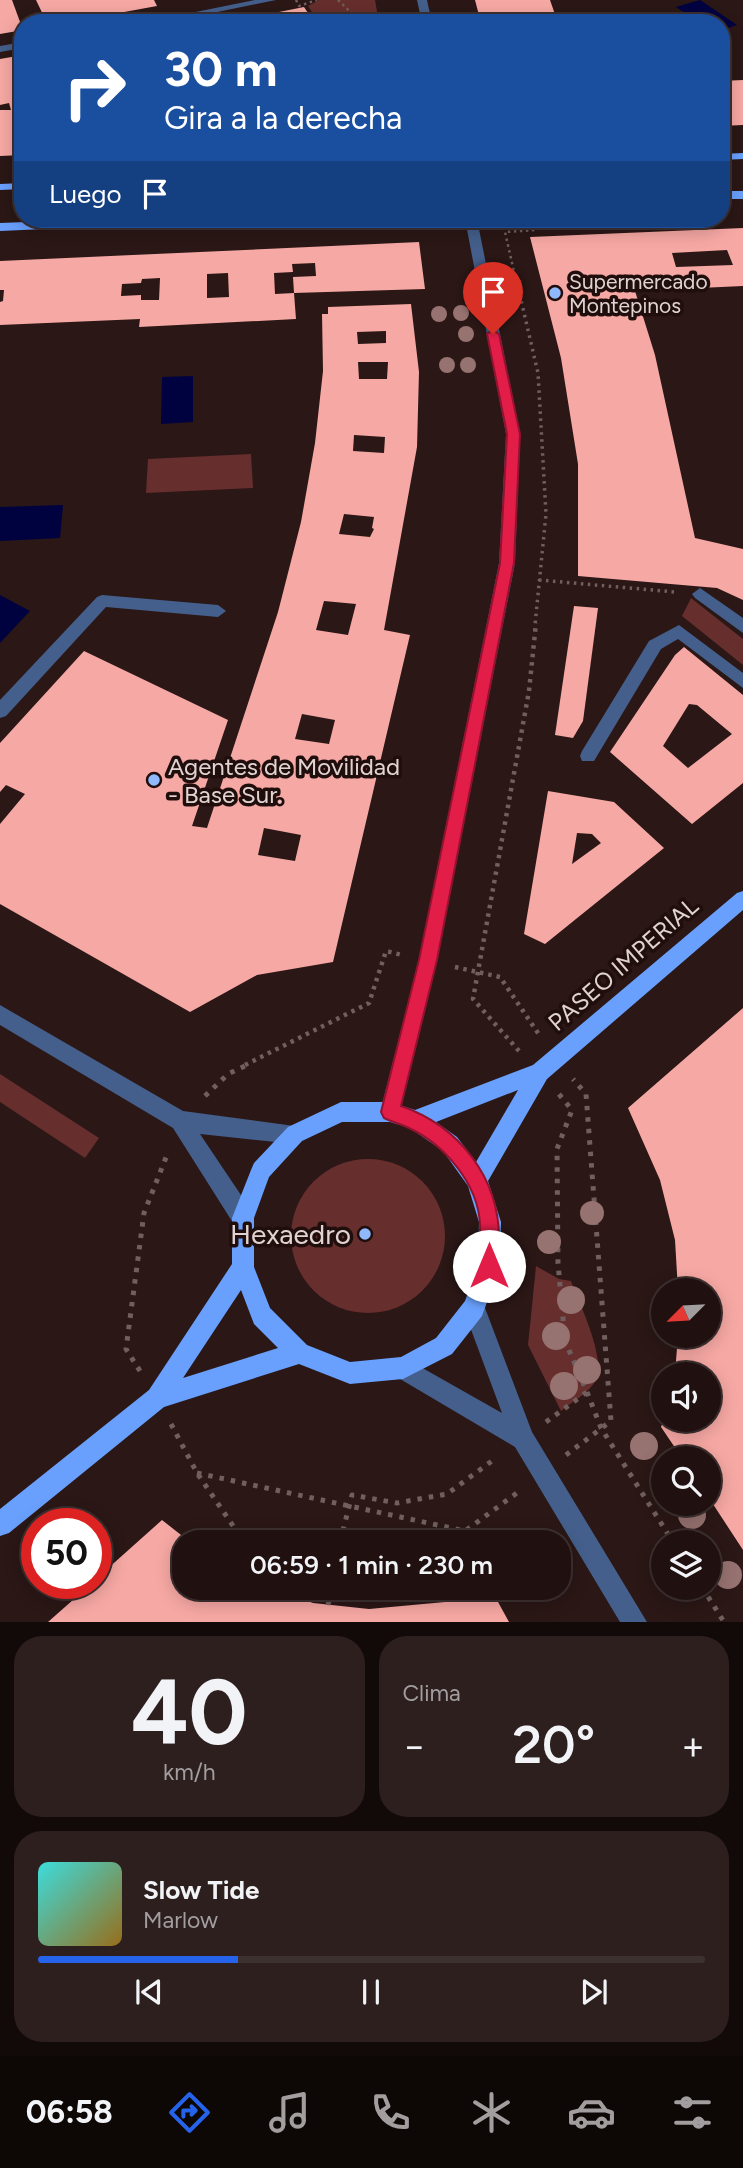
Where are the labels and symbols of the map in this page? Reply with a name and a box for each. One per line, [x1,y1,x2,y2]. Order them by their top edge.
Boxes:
pin [463,262,523,334]
place label: Supermercado Montepinos [569,269,708,318]
marker: Supermercado Montepinos [547,285,563,301]
place label: Agentes de Movilidad - Base Sur. [168,752,400,809]
marker: Agentes de Movilidad - Base Sur. [146,772,162,788]
street label: PASEO IMPERIAL [542,891,704,1037]
place label: Hexaedro [230,1217,351,1251]
marker: Hexaedro [357,1226,373,1242]
position arrow [452,1229,526,1303]
north arrow [651,1278,721,1348]
speed limit sign: 50 [21,1508,112,1599]

